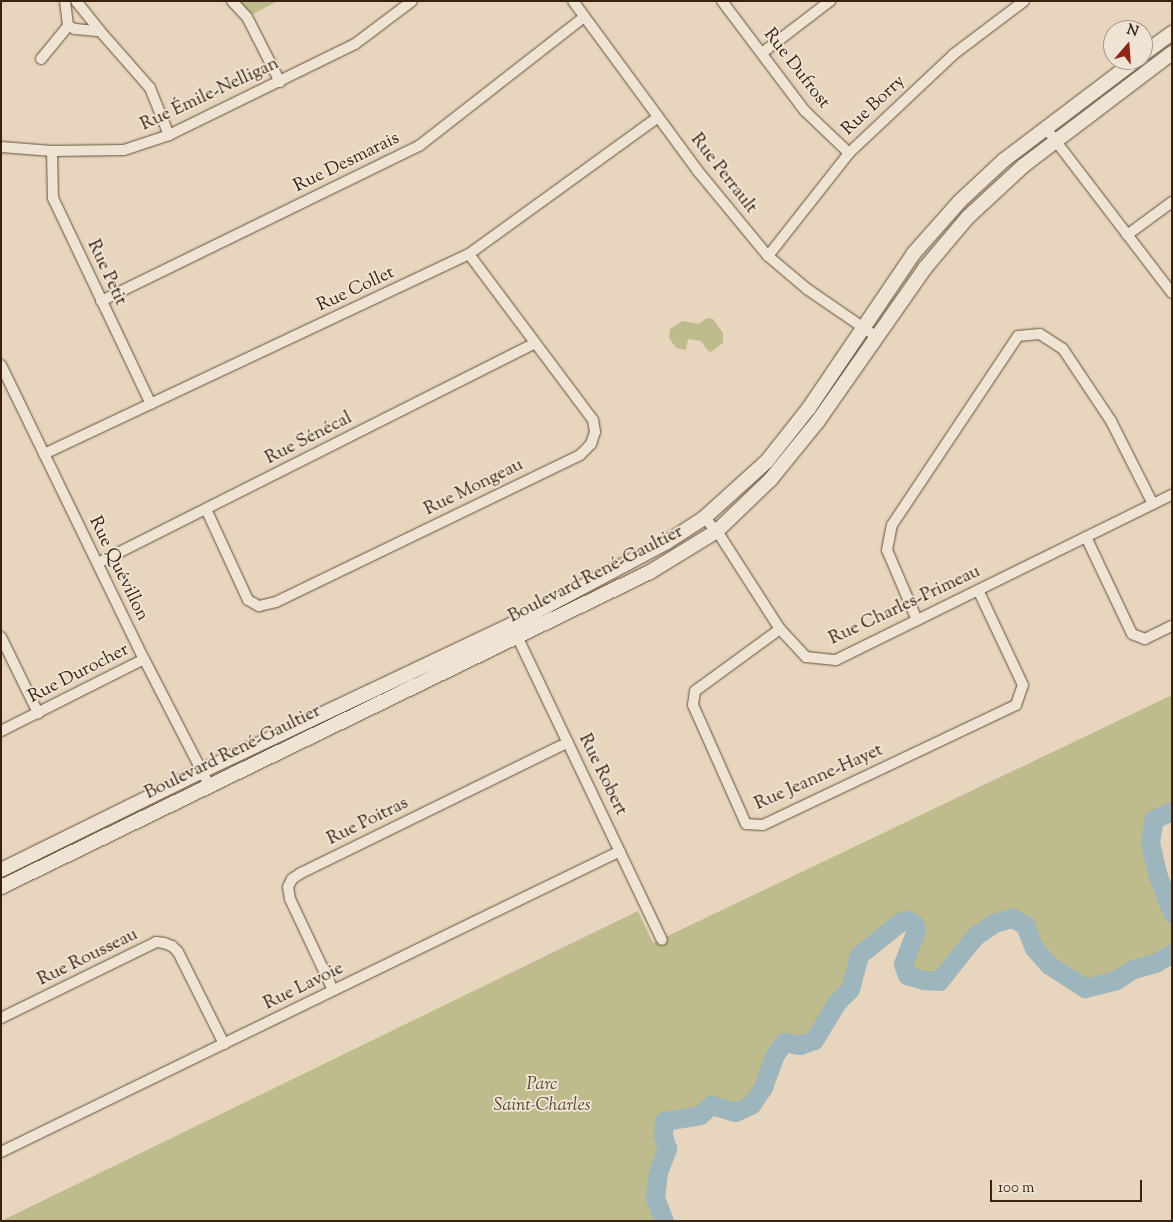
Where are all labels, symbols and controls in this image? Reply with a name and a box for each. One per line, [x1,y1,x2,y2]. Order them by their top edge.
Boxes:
north arrow [1103,20,1153,70]
text: N [1124,20,1141,43]
street label: Rue Dufrost [758,25,834,113]
street label: Rue Émile-Nelligan [137,53,283,137]
street label: Rue Borry [838,71,910,141]
street label: Rue Desmarais [291,128,403,198]
street label: Rue Perrault [685,130,761,218]
street label: Rue Petit [81,237,131,309]
street label: Rue Collet [314,263,398,317]
street label: Rue Sénécal [262,408,356,470]
street label: Rue Mongeau [421,455,527,521]
street label: Rue Quévillon [83,513,153,625]
street label: Boulevard René-Gaultier [505,522,687,628]
street label: Rue Charles-Primeau [826,561,984,651]
street label: Rue Durocher [25,639,133,709]
street label: Boulevard René-Gaultier [142,701,324,805]
street label: Rue Robert [573,731,631,819]
street label: Rue Jeanne-Hayet [752,740,886,816]
street label: Rue Poitras [324,793,412,851]
street label: Rue Rousseau [34,924,142,992]
street label: Rue Lavoie [261,958,347,1016]
park label: Parc Saint-Charles [494,1075,590,1118]
scale bar [993,1170,1146,1202]
text: 100 m [998,1178,1034,1199]

